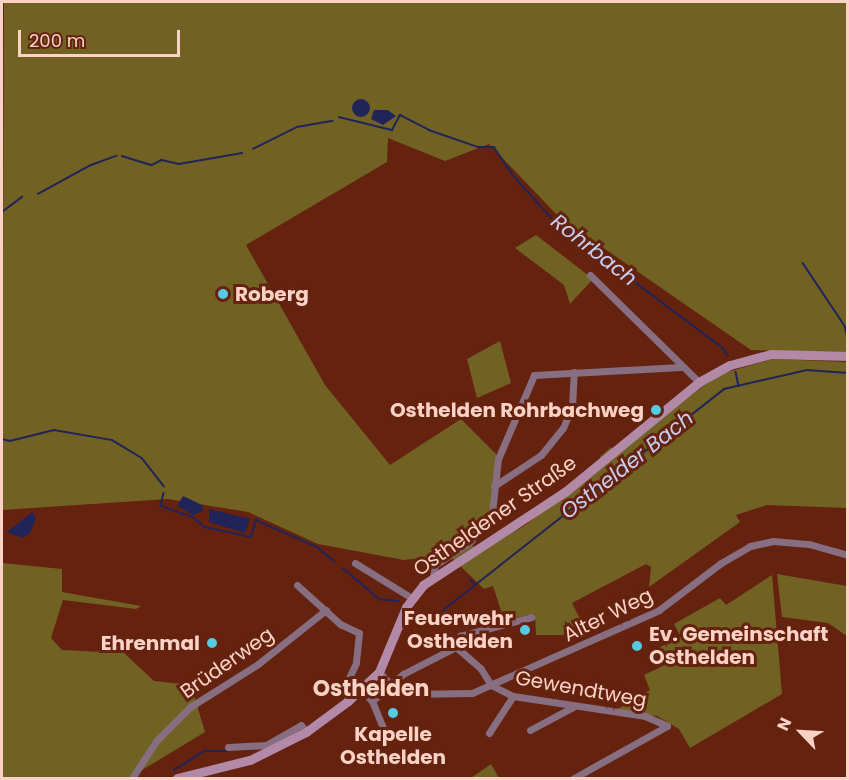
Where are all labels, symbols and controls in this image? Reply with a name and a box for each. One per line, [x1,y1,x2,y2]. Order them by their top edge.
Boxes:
scale bar [21,18,183,56]
text: 200 m [29,28,85,53]
water label: Rohrbach [546,209,642,291]
place label: Roberg [235,282,309,306]
marker: Roberg [216,287,230,301]
place label: Osthelden Rohrbachweg [390,398,644,422]
marker: Osthelden Rohrbachweg [649,403,663,417]
water label: Osthelder Bach [556,405,698,525]
street label: Ostheldener Straße [409,451,581,581]
street label: Alter Weg [559,583,657,647]
place label: Feuerwehr Osthelden [404,606,513,653]
street label: Brüderweg [176,622,278,704]
place label: Ev. Gemeinschaft Osthelden [649,622,828,669]
marker: Feuerwehr Osthelden [518,623,532,637]
place label: Ehrenmal [101,631,200,655]
marker: Ehrenmal [205,636,219,650]
marker: Ev. Gemeinschaft Osthelden [630,639,644,653]
street label: Gewendtweg [514,666,648,712]
district label: Osthelden [313,676,429,702]
north arrow [771,702,831,762]
marker: Kapelle Osthelden [386,706,400,720]
text: N [771,714,797,735]
place label: Kapelle Osthelden [340,722,446,769]

